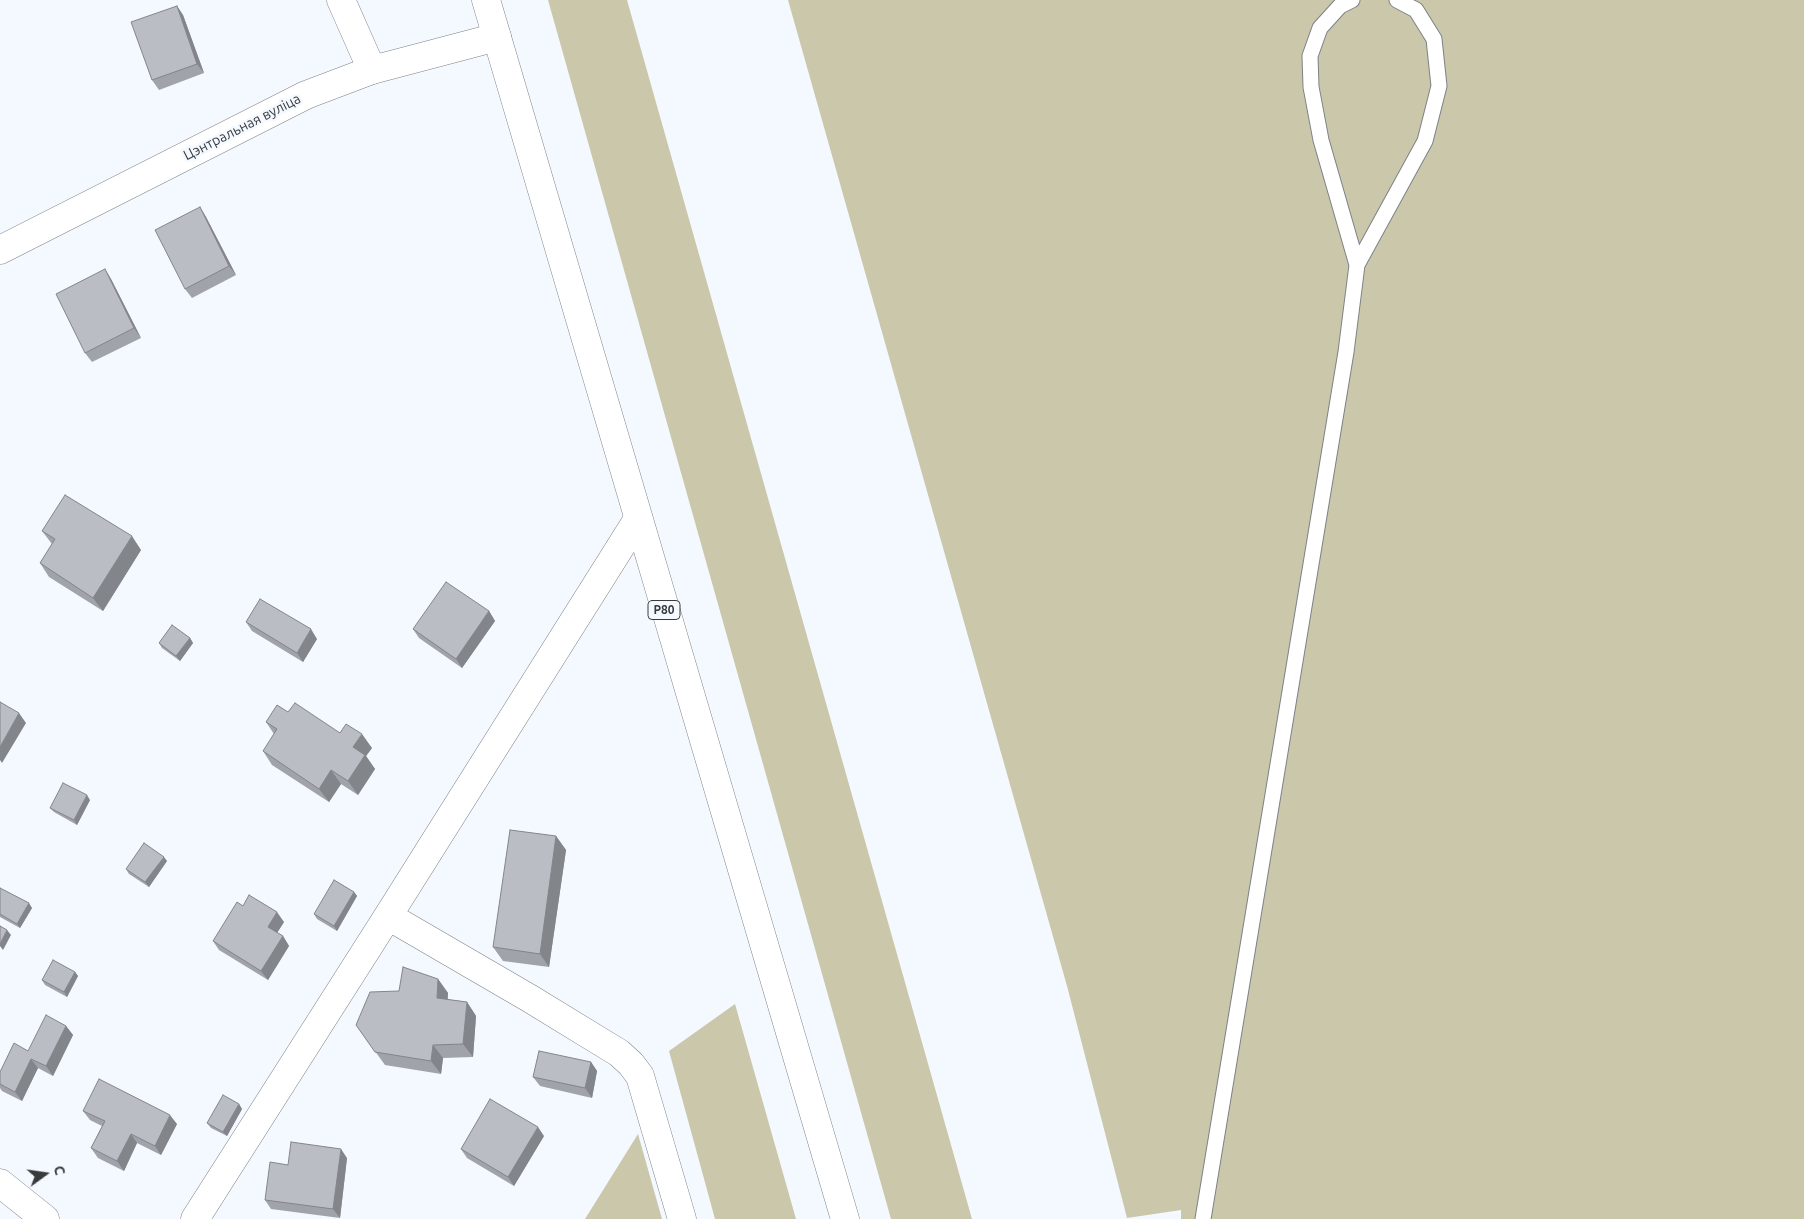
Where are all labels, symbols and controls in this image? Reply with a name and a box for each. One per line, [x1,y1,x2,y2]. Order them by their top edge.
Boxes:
street label: Цэнтральная вуліца [181,90,303,164]
road number: Р80 [648,600,680,620]
north arrow [20,1149,70,1199]
text: С [51,1164,68,1177]

